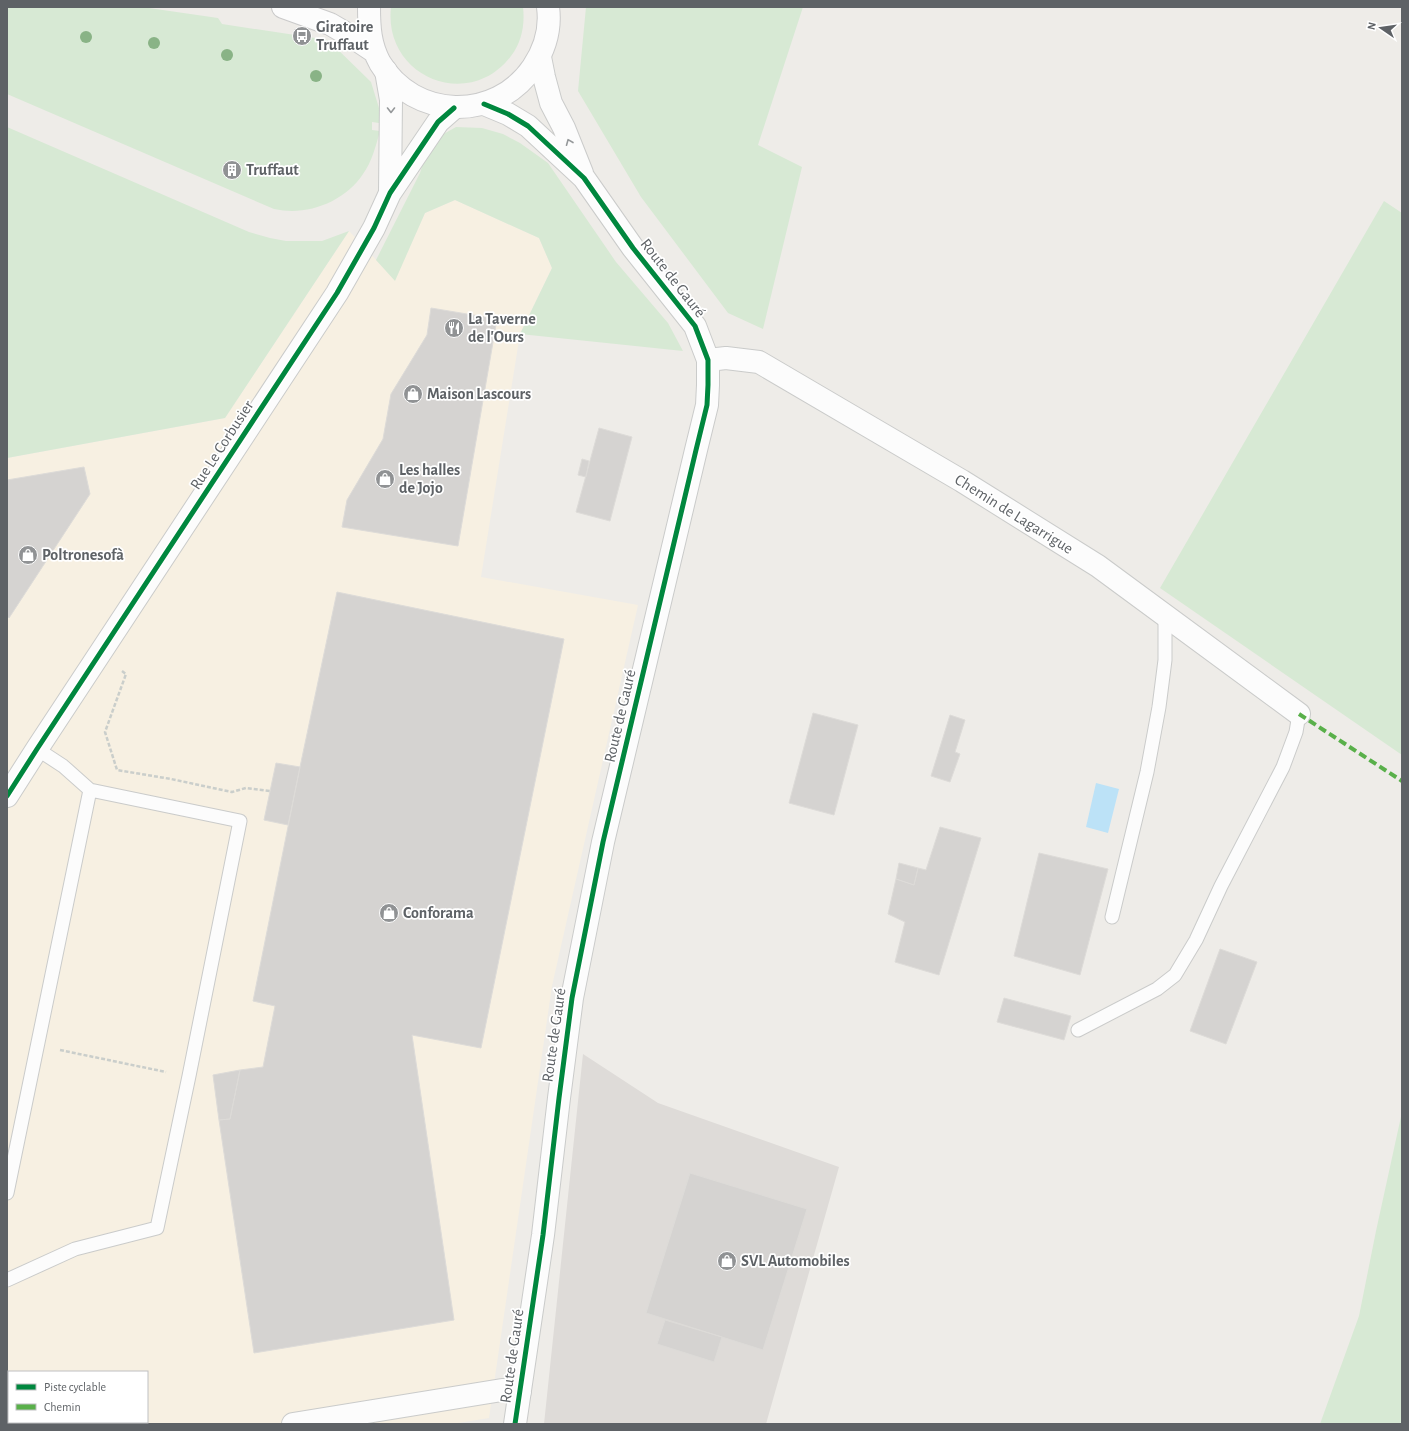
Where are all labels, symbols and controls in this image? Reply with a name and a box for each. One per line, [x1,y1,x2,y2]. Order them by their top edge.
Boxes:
north arrow [1361,8,1401,48]
place label: Giratoire Truffaut [316,19,374,53]
text: N [1366,21,1378,31]
bus stop icon: Giratoire Truffaut [291,25,313,47]
one-way arrow [387,107,395,113]
one-way arrow [566,138,574,145]
building icon: Truffaut [221,159,243,181]
place label: Truffaut [246,162,299,178]
street label: Route de Gauré [637,236,709,320]
place label: La Taverne de l'Ours [468,311,536,345]
restaurant icon: La Taverne de l'Ours [443,317,465,339]
shop icon: Maison Lascours [402,383,424,405]
place label: Maison Lascours [427,386,531,402]
street label: Rue Le Corbusier [187,397,257,492]
place label: Les halles de Jojo [399,462,460,497]
shop icon: Les halles de Jojo [374,468,396,490]
street label: Chemin de Lagarrigue [952,471,1076,557]
shop icon: Poltronesofà [17,544,39,566]
place label: Poltronesofà [42,547,124,563]
street label: Route de Gauré [602,668,638,764]
shop icon: Conforama [378,902,400,924]
place label: Conforama [403,905,474,921]
street label: Route de Gauré [539,987,569,1083]
shop icon: SVL Automobiles [716,1250,738,1272]
place label: SVL Automobiles [741,1253,850,1269]
street label: Route de Gauré [497,1308,527,1404]
legend [8,1371,148,1423]
text: Piste cyclable [44,1381,106,1394]
text: Chemin [44,1401,81,1413]

